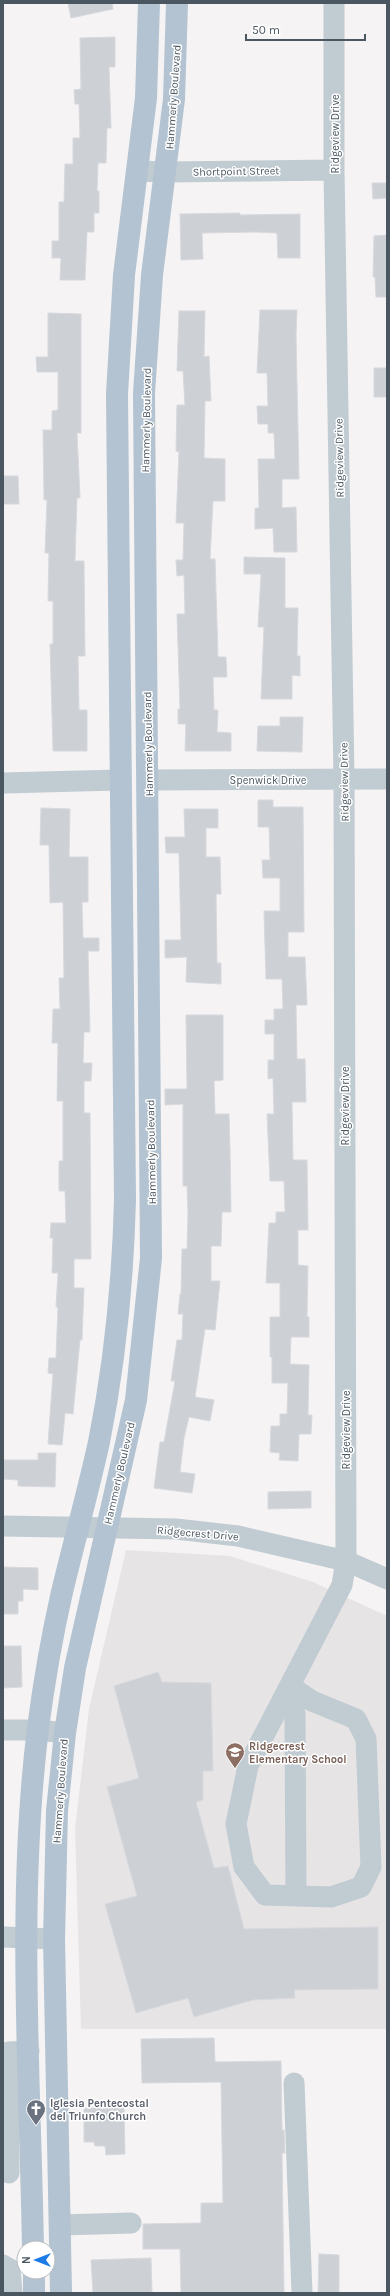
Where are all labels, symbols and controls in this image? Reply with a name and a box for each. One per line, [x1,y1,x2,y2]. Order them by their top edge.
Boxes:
scale bar [246,16,365,42]
text: 50 m [252,23,280,37]
street label: Hammerly Boulevard [163,44,184,150]
street label: Ridgeview Drive [329,94,342,174]
street label: Shortpoint Street [193,164,279,179]
street label: Hammerly Boulevard [139,368,154,472]
street label: Ridgeview Drive [332,418,347,498]
street label: Hammerly Boulevard [141,692,156,796]
street label: Ridgeview Drive [337,742,352,822]
street label: Spenwick Drive [230,774,307,787]
street label: Ridgeview Drive [339,1066,352,1146]
street label: Hammerly Boulevard [144,1100,159,1204]
street label: Ridgeview Drive [340,1390,353,1470]
street label: Hammerly Boulevard [101,1421,138,1526]
street label: Ridgecrest Drive [157,1523,240,1544]
street label: Hammerly Boulevard [50,1738,71,1844]
place label: Ridgecrest Elementary School [249,1740,347,1766]
school or university icon: Ridgecrest Elementary School [224,1741,246,1769]
place label: Iglesia Pentecostal del Triunfo Church [50,2097,149,2123]
church icon: Iglesia Pentecostal del Triunfo Church [25,2098,47,2126]
north arrow [16,2240,56,2280]
text: N [20,2256,33,2264]

